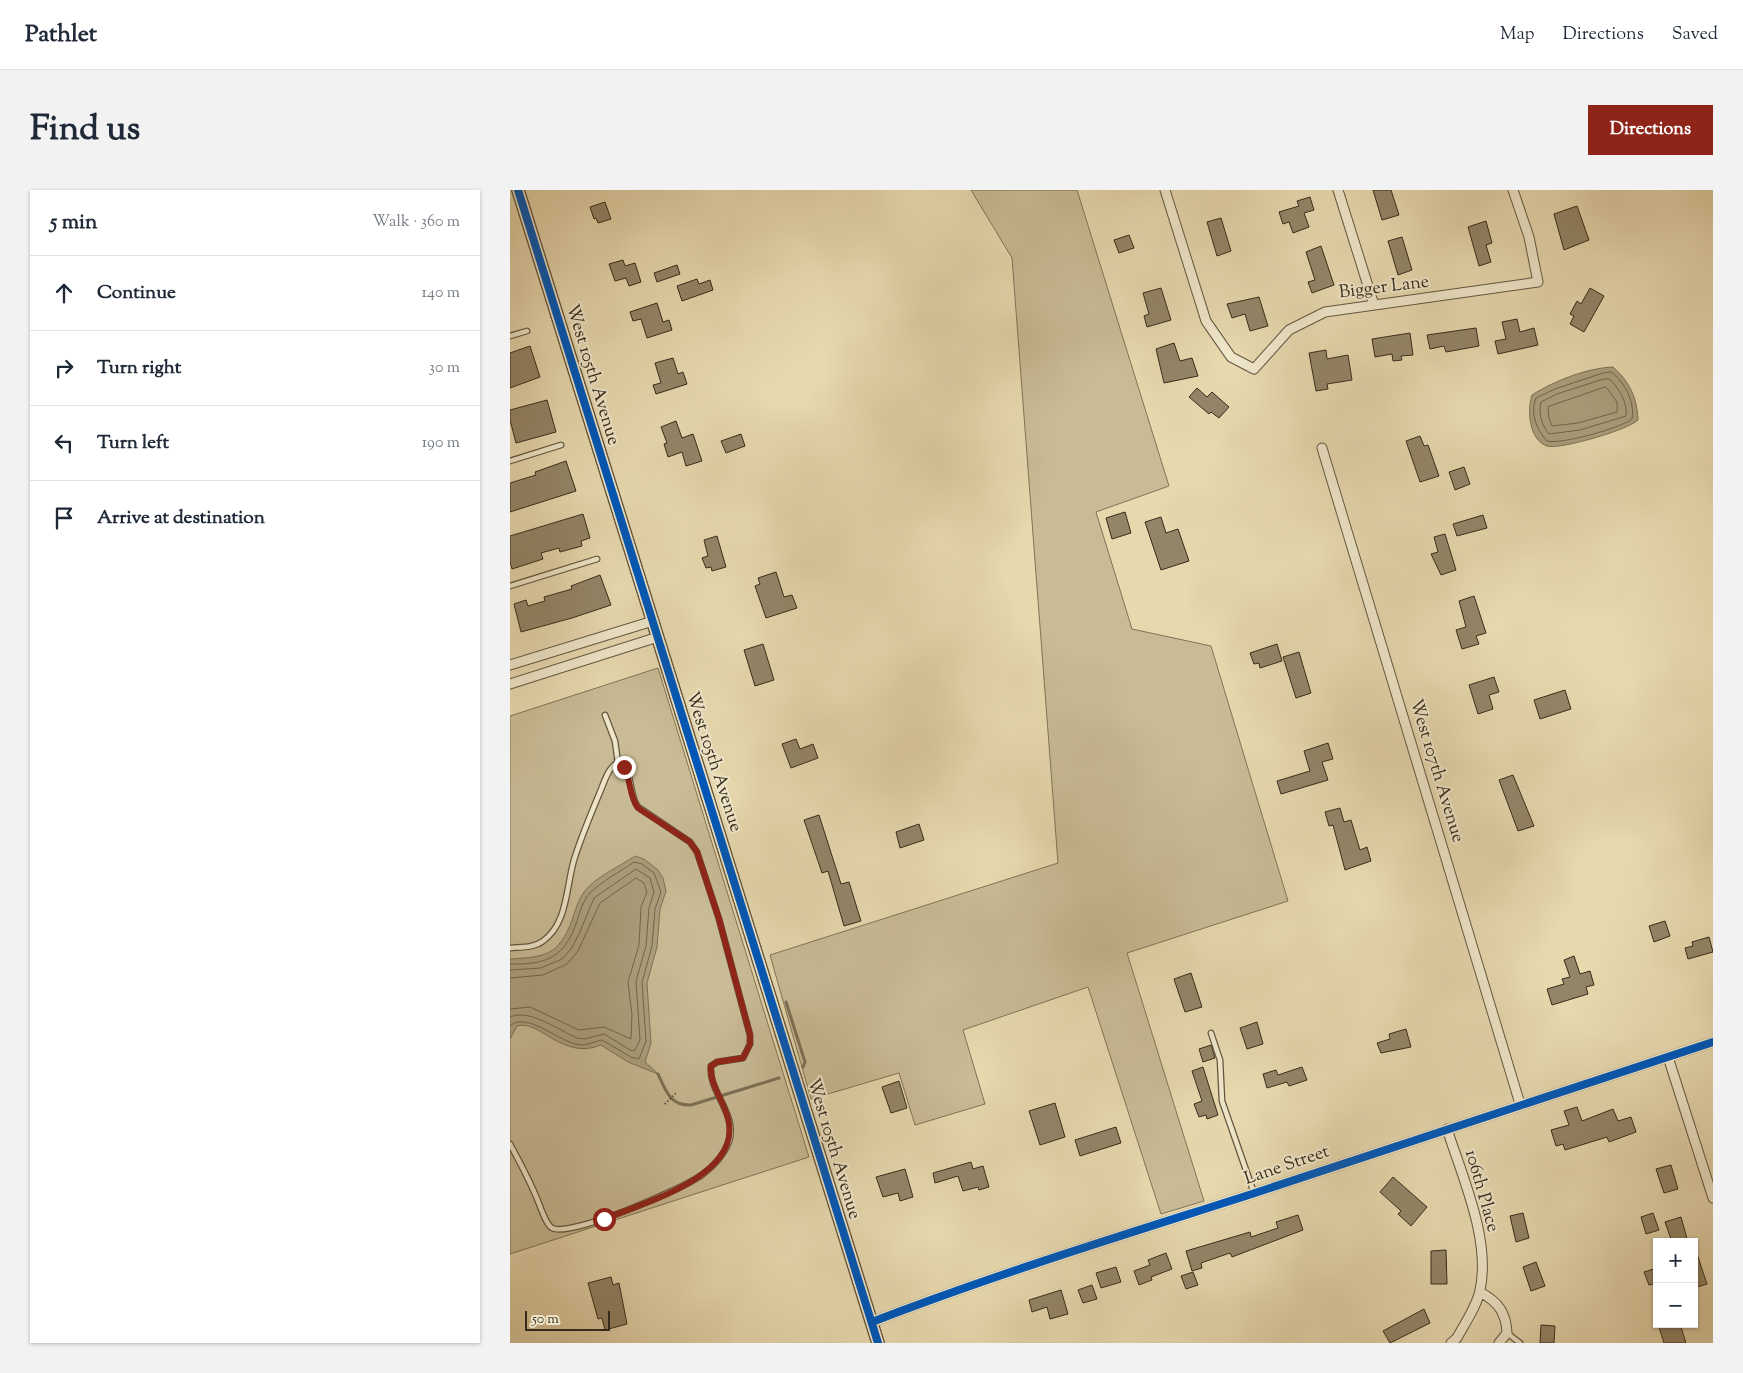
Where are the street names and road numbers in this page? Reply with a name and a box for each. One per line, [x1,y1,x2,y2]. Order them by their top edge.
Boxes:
street label: Bigger Lane [1337,270,1431,306]
street label: West 105th Avenue [558,301,626,449]
street label: West 105th Avenue [678,689,748,835]
street label: West 107th Avenue [1402,696,1470,846]
street label: West 105th Avenue [799,1075,867,1223]
street label: Lane Street [1241,1139,1333,1193]
street label: 106th Place [1457,1147,1505,1235]

